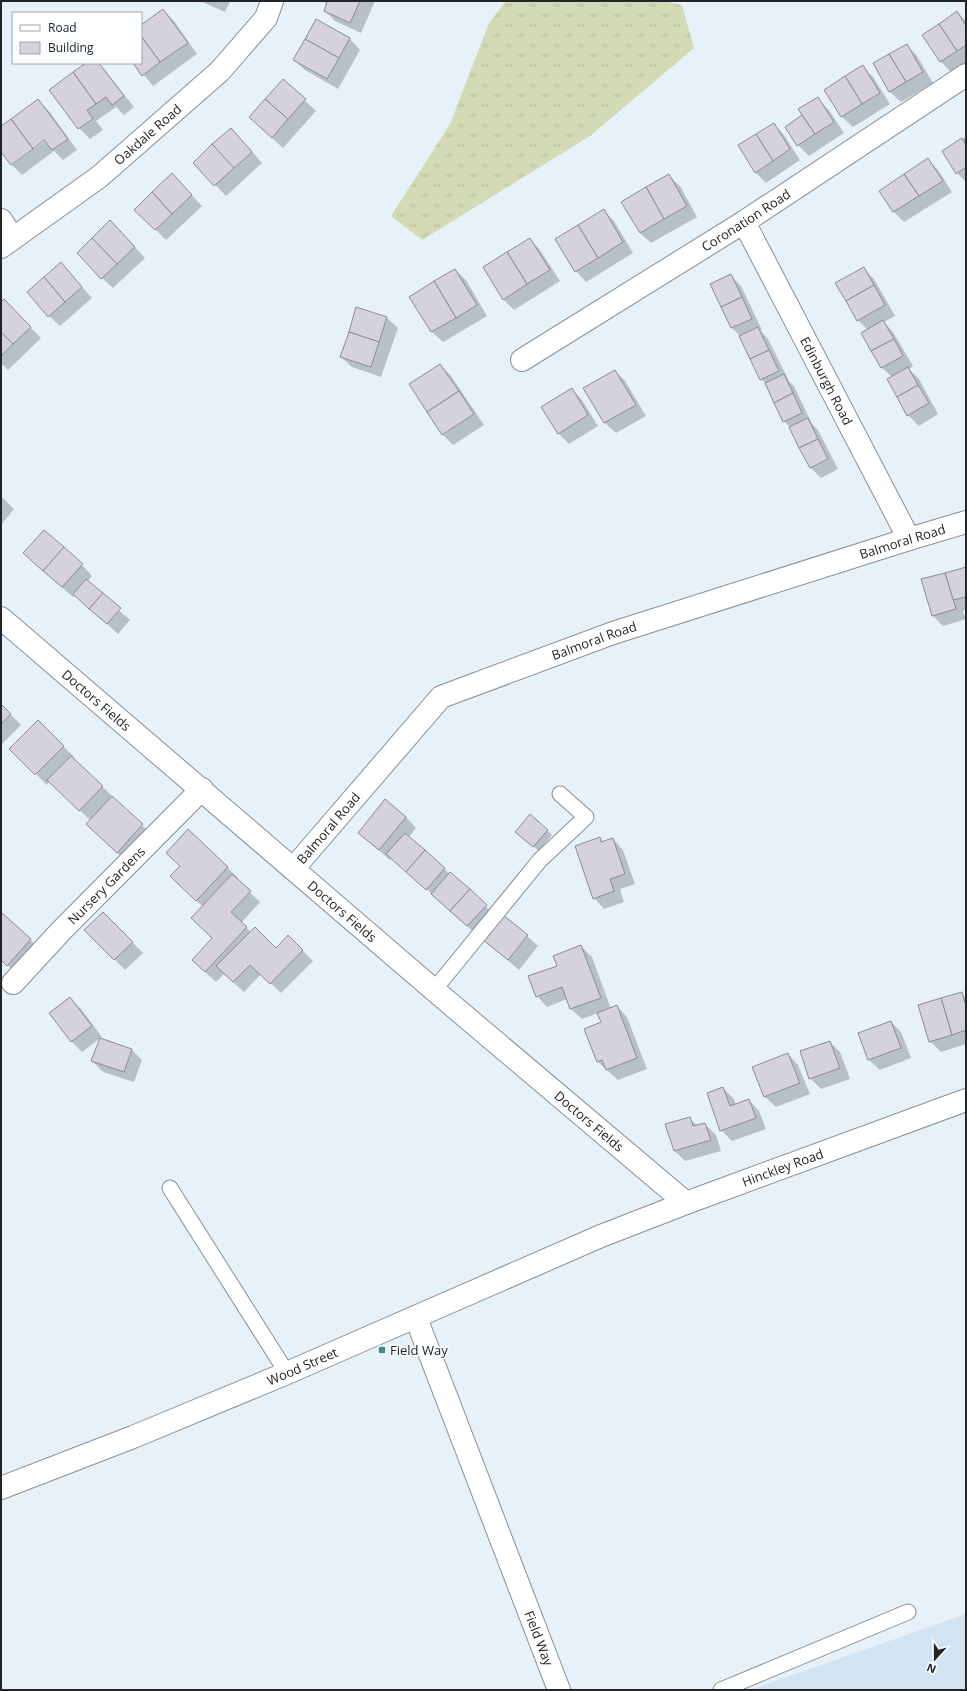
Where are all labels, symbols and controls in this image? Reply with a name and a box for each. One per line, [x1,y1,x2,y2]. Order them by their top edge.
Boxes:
legend [12,12,142,64]
text: Road [48,19,77,36]
text: Building [48,39,94,56]
street label: Oakdale Road [110,100,185,169]
street label: Coronation Road [698,185,794,255]
street label: Edinburgh Road [796,333,857,428]
street label: Balmoral Road [857,520,948,563]
street label: Balmoral Road [549,617,639,664]
street label: Doctors Fields [58,665,135,735]
street label: Balmoral Road [292,788,364,868]
street label: Nursery Gardens [63,842,149,928]
street label: Doctors Fields [304,876,381,946]
street label: Doctors Fields [551,1087,628,1156]
street label: Hinckley Road [739,1144,826,1191]
place label: Field Way [390,1341,448,1359]
street label: Wood Street [264,1343,341,1389]
marker: Field Way [377,1345,387,1355]
street label: Field Way [520,1608,558,1669]
north arrow [915,1639,955,1679]
text: N [924,1660,938,1677]

